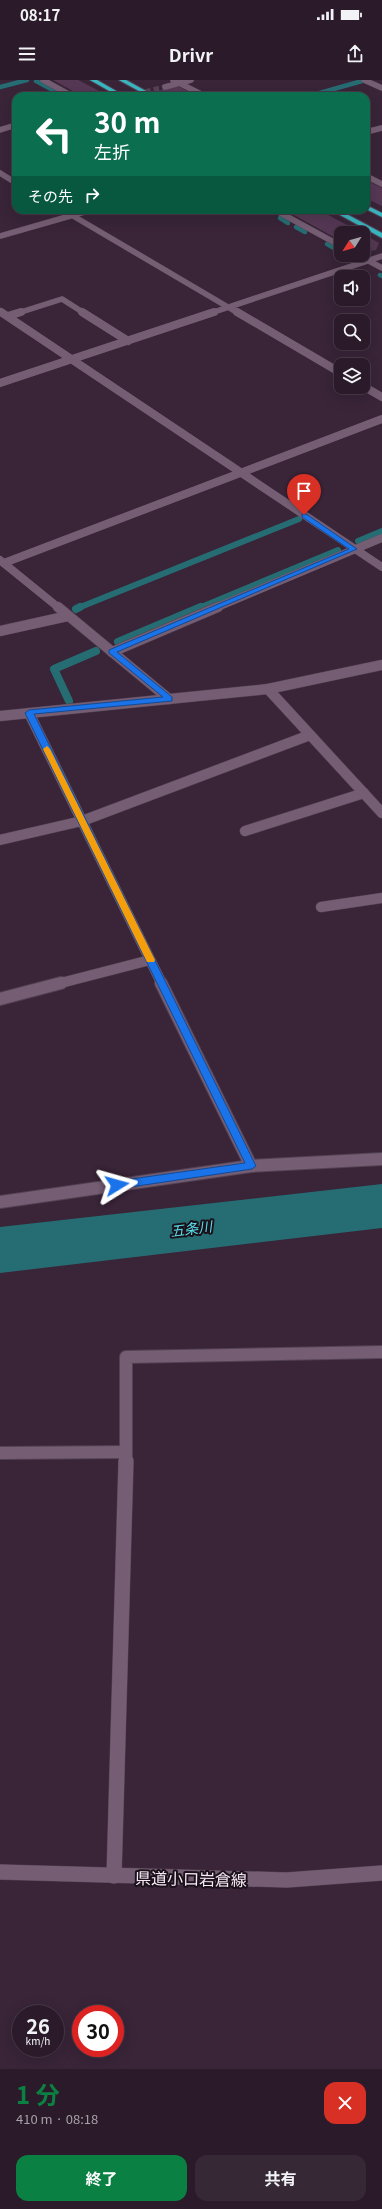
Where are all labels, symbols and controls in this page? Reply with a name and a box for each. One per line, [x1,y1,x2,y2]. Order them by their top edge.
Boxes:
text: 08:17 [20,4,60,25]
text: Drivr [169,41,213,67]
icon: menu [16,43,38,65]
icon: share [344,43,366,65]
text: 30 m [94,101,160,141]
icon: left [28,108,80,160]
text: 左折 [94,138,130,164]
icon: right [81,184,103,206]
text: その先 [28,185,73,206]
north arrow [334,226,370,262]
map controls [334,226,370,394]
button: sound [334,270,370,306]
button: search [334,314,370,350]
button: layers [334,358,370,394]
pin [287,474,321,515]
icon: arrive [293,480,315,502]
position arrow [96,1164,138,1206]
water label: 五条川 [169,1215,215,1240]
street label: 県道小口岩倉線 [135,1865,247,1891]
speed limit sign: 30 [72,2005,124,2057]
text: 26 [26,2011,50,2040]
text: km/h [26,2033,50,2048]
text: 1 分 [16,2076,60,2111]
button: close [324,2082,366,2124]
text: 410 m · 08:18 [16,2109,98,2128]
button: 終了 [16,2155,187,2201]
button: 共有 [195,2155,366,2201]

